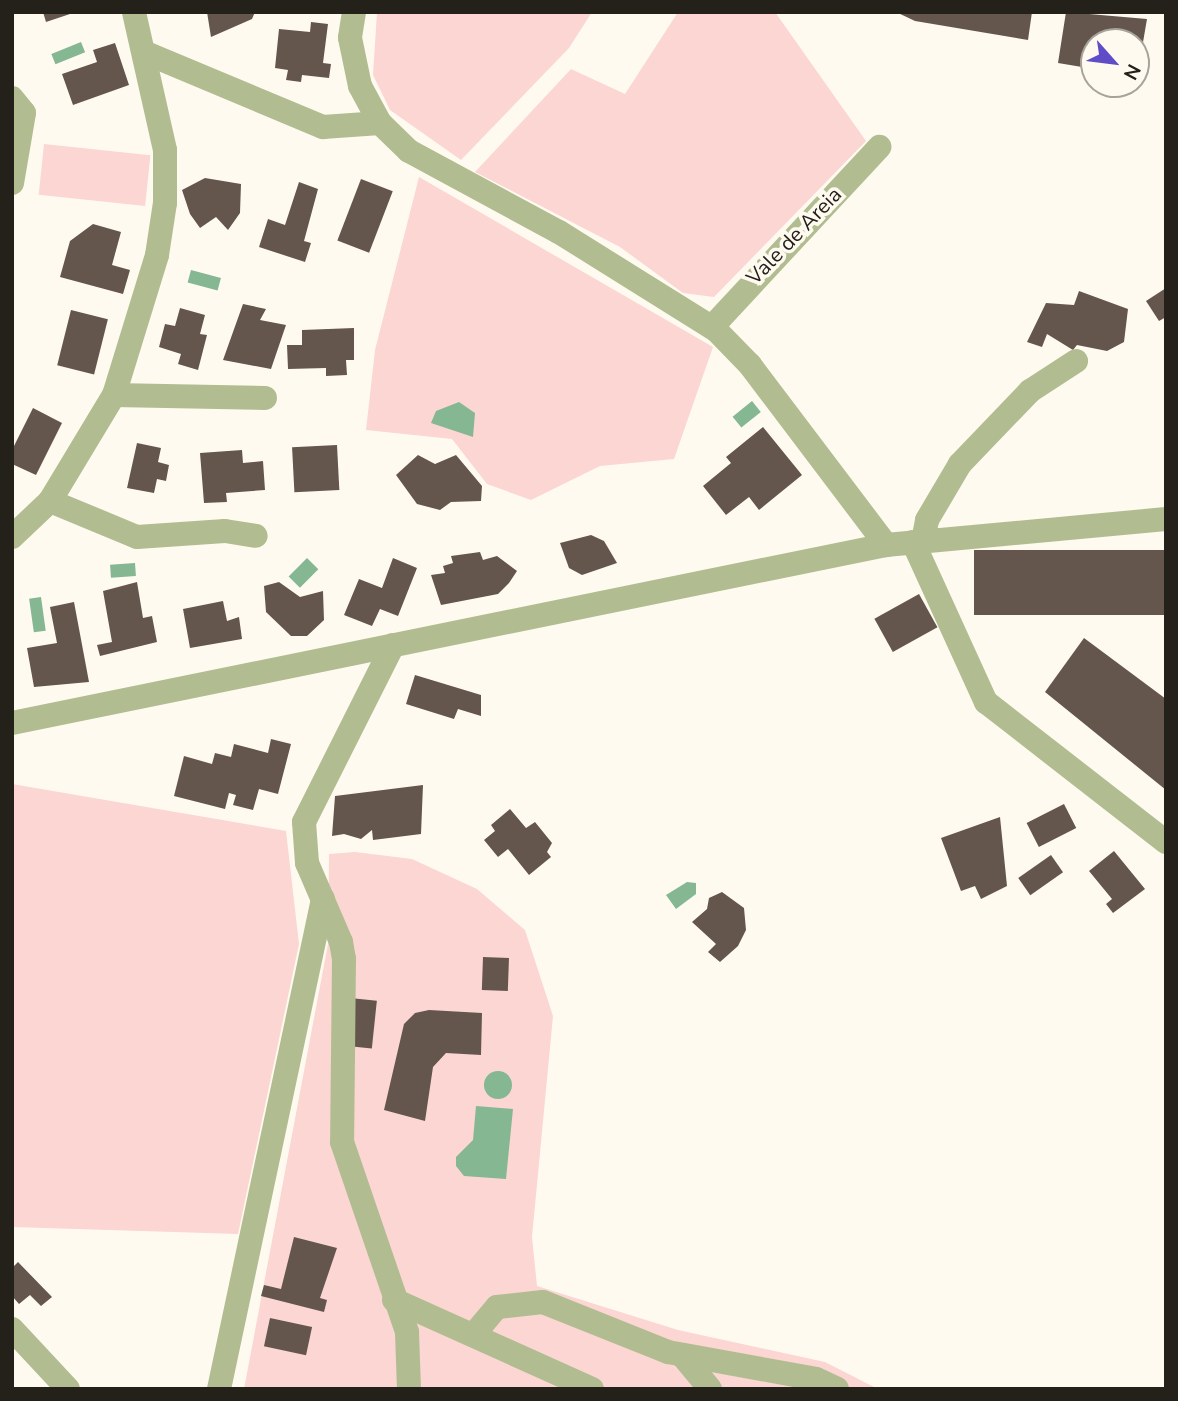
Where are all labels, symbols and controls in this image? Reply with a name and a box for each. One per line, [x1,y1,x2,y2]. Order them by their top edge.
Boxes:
north arrow [1080,28,1150,98]
text: N [1117,60,1147,84]
street label: Vale de Areia [741,182,847,290]

